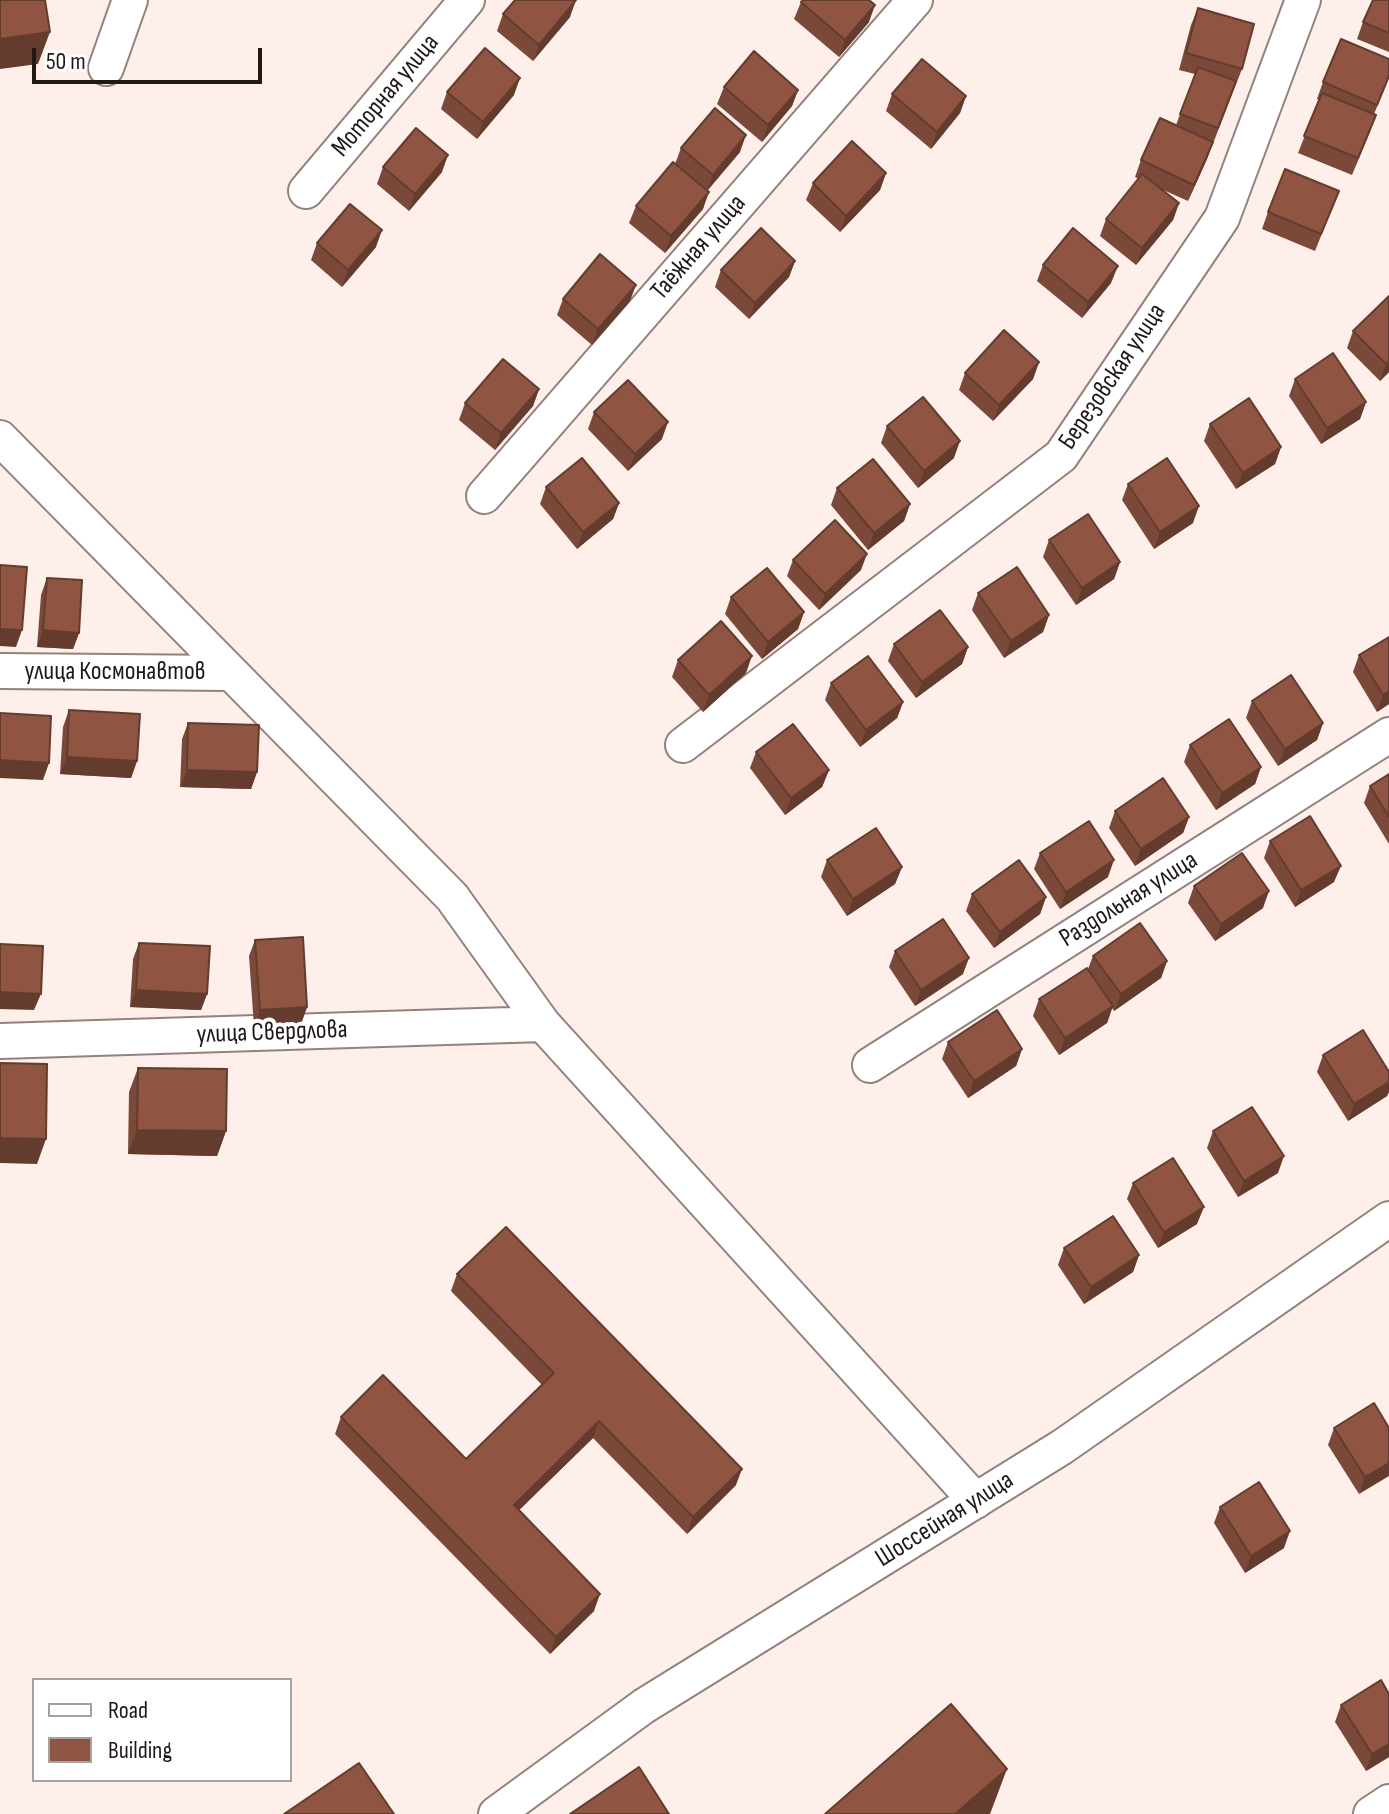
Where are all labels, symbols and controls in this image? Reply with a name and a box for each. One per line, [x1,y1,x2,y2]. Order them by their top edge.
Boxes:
street label: Моторная улица [326,28,446,164]
scale bar [36,32,266,82]
text: 50 m [46,47,86,76]
street label: Таёжная улица [645,189,753,307]
street label: Березовская улица [1053,298,1173,456]
street label: улица Космонавтов [25,656,205,688]
street label: Раздольная улица [1054,845,1204,955]
street label: улица Свердлова [196,1015,348,1051]
street label: Шоссейная улица [870,1465,1020,1575]
legend [32,1678,292,1782]
text: Road [108,1696,148,1725]
text: Building [108,1736,172,1765]

